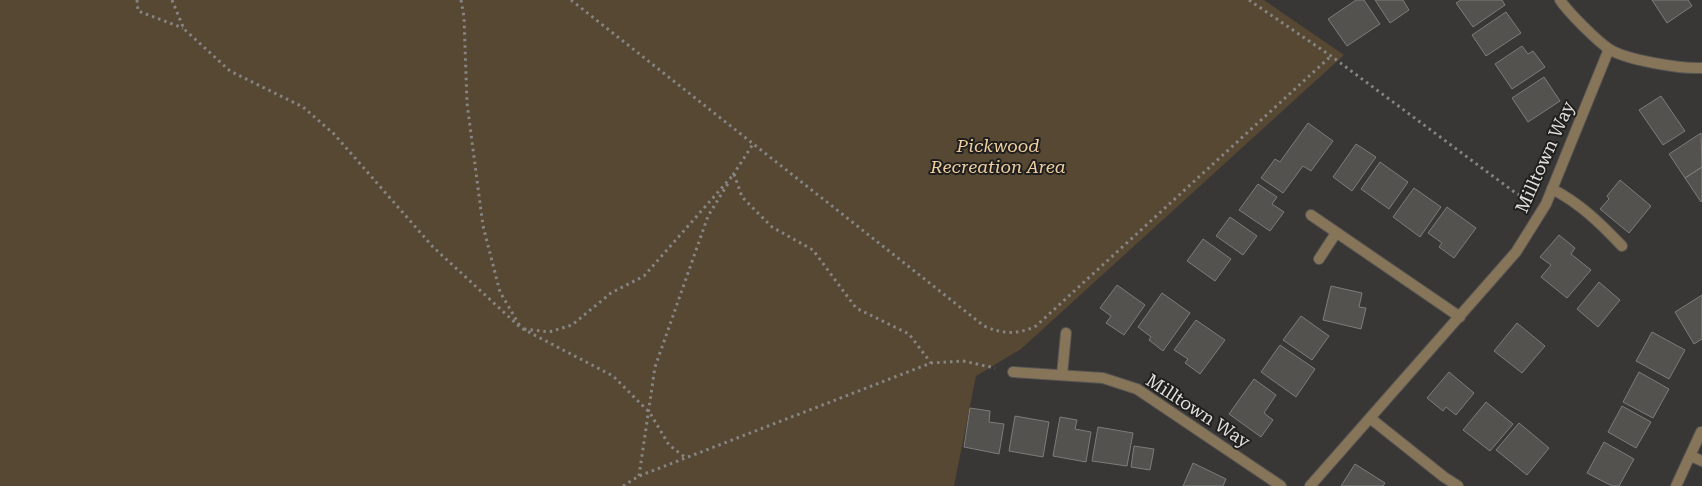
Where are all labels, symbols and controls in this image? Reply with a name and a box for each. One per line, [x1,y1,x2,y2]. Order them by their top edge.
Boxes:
street label: Milltown Way [1511,98,1579,216]
park label: Pickwood Recreation Area [929,135,1066,177]
street label: Milltown Way [1142,369,1255,452]

